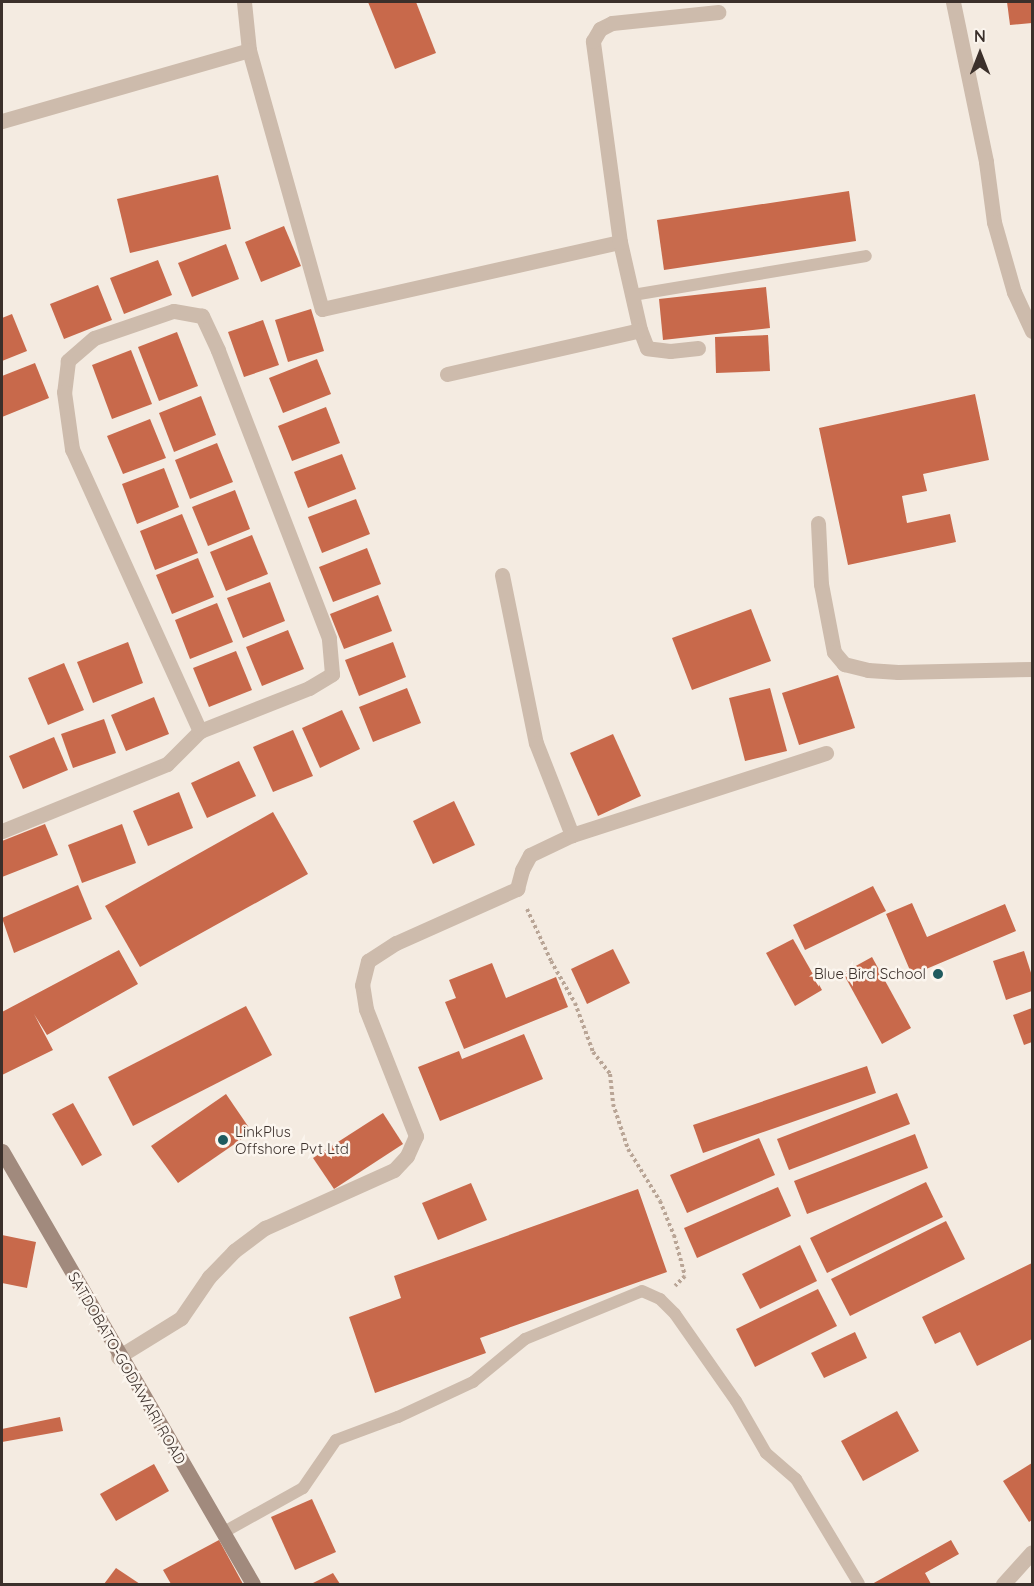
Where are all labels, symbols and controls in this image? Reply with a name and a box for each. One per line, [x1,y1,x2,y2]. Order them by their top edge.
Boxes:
north arrow [950,24,1010,84]
text: N [974,26,986,46]
place label: Blue Bird School [814,965,926,983]
marker: Blue Bird School [931,967,945,981]
place label: LinkPlus Offshore Pvt Ltd [235,1122,349,1157]
marker: LinkPlus Offshore Pvt Ltd [216,1133,230,1147]
street label: SATDOBATO-GODAWARI ROAD [64,1269,190,1467]

